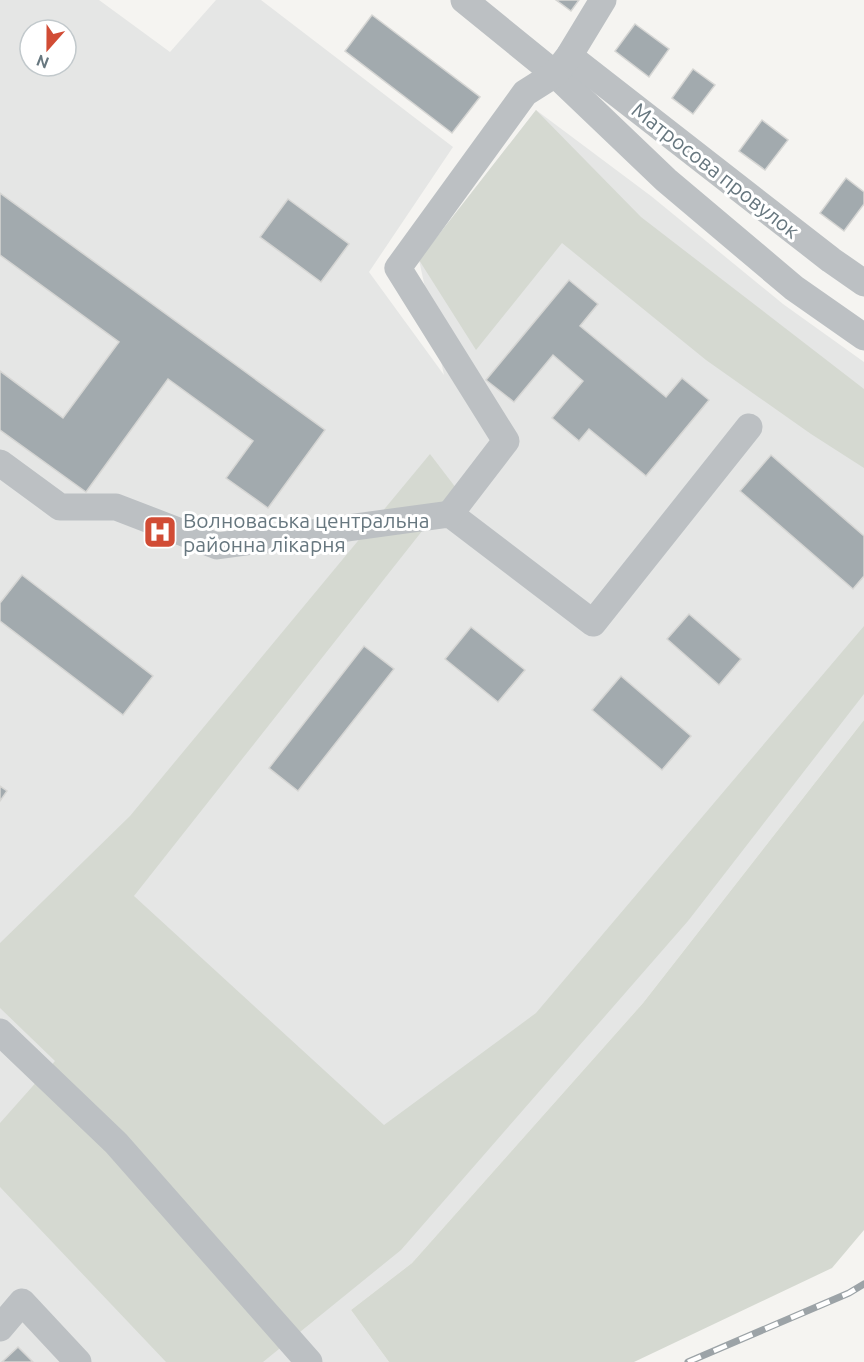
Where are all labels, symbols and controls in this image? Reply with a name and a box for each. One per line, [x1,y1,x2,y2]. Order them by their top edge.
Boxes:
north arrow [18,18,78,78]
text: N [34,51,51,73]
street label: Матросова провулок [628,97,804,243]
place label: Волноваська центральна районна лікарня [183,508,430,556]
hospital icon: Волноваська центральна районна лікарня [142,514,178,550]

